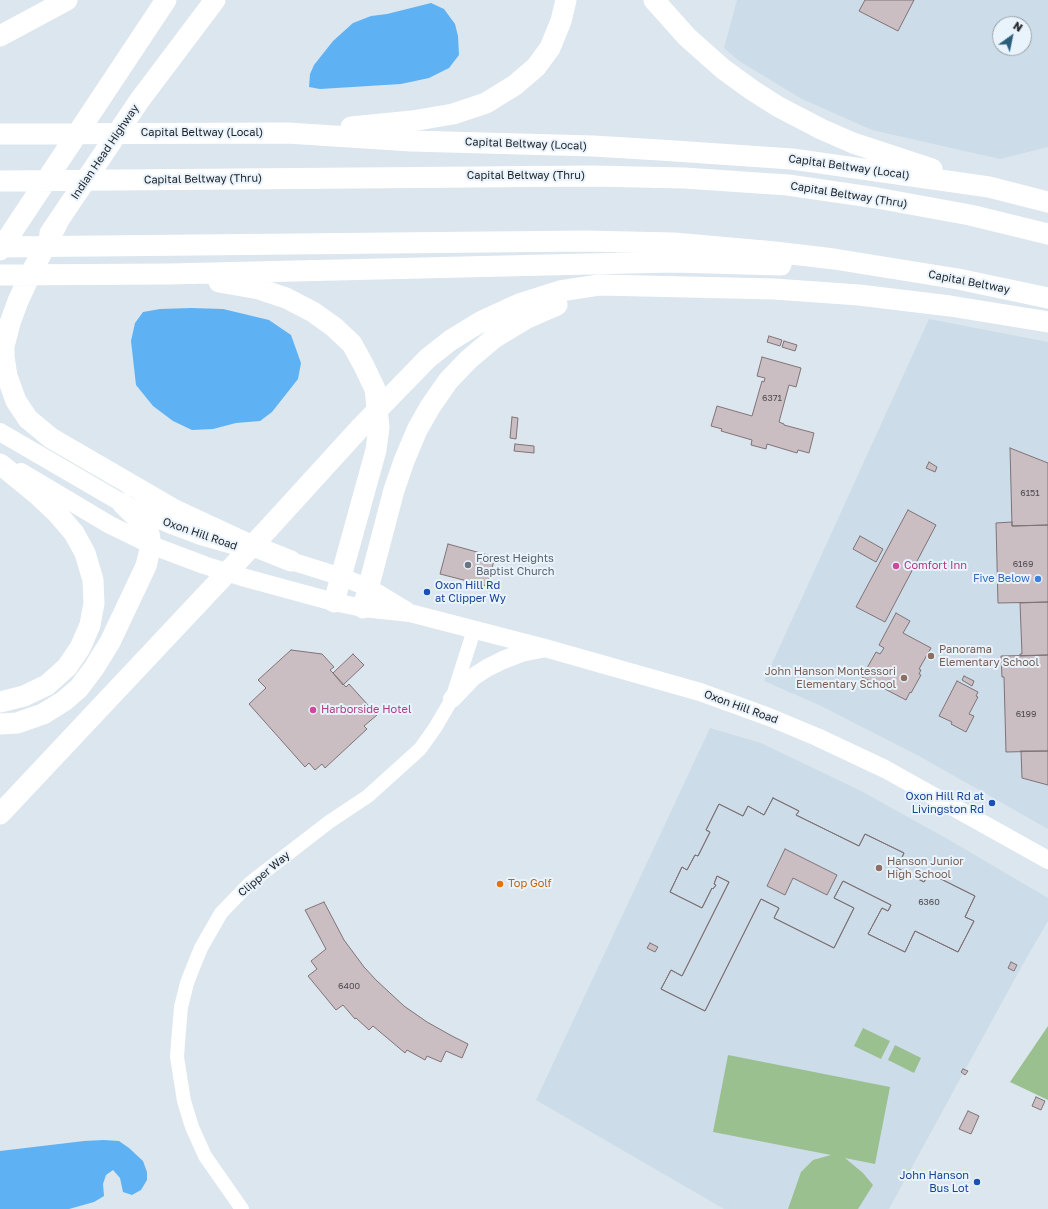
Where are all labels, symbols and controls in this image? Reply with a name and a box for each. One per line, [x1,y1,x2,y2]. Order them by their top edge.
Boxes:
north arrow [992,16,1032,56]
text: N [1011,19,1025,34]
street label: Indian Head Highway [68,102,142,202]
street label: Capital Beltway (Local) [141,126,263,140]
street label: Capital Beltway (Local) [465,135,587,153]
street label: Capital Beltway (Local) [788,152,910,182]
street label: Capital Beltway (Thru) [467,169,585,183]
street label: Capital Beltway (Thru) [144,171,262,187]
street label: Capital Beltway (Thru) [790,179,908,211]
street label: Capital Beltway [927,268,1011,296]
house number: 6371 [762,393,782,403]
house number: 6151 [1020,488,1040,498]
street label: Oxon Hill Road [161,515,239,553]
place label: Forest Heights Baptist Church [476,552,555,578]
place label: Comfort Inn [904,559,967,573]
house number: 6169 [1013,559,1033,569]
marker: Forest Heights Baptist Church [463,560,473,570]
marker: Comfort Inn [891,561,901,571]
place label: Five Below [973,572,1030,586]
marker: Five Below [1033,574,1043,584]
place label: Oxon Hill Rd at Clipper Wy [435,579,506,605]
marker: Oxon Hill Rd at Clipper Wy [422,587,432,597]
place label: Panorama Elementary School [939,643,1039,669]
marker: Panorama Elementary School [926,651,936,661]
place label: John Hanson Montessori Elementary School [765,665,896,691]
marker: John Hanson Montessori Elementary School [899,673,909,683]
street label: Oxon Hill Road [702,687,780,727]
place label: Harborside Hotel [321,703,411,717]
marker: Harborside Hotel [308,705,318,715]
house number: 6199 [1016,709,1036,719]
place label: Oxon Hill Rd at Livingston Rd [906,790,984,816]
marker: Oxon Hill Rd at Livingston Rd [987,798,997,808]
street label: Clipper Way [236,849,292,899]
place label: Hanson Junior High School [887,855,964,881]
marker: Hanson Junior High School [874,863,884,873]
place label: Top Golf [508,877,552,891]
marker: Top Golf [495,879,505,889]
house number: 6360 [918,897,940,907]
house number: 6400 [338,981,360,991]
place label: John Hanson Bus Lot [899,1169,969,1195]
marker: John Hanson Bus Lot [972,1177,982,1187]

